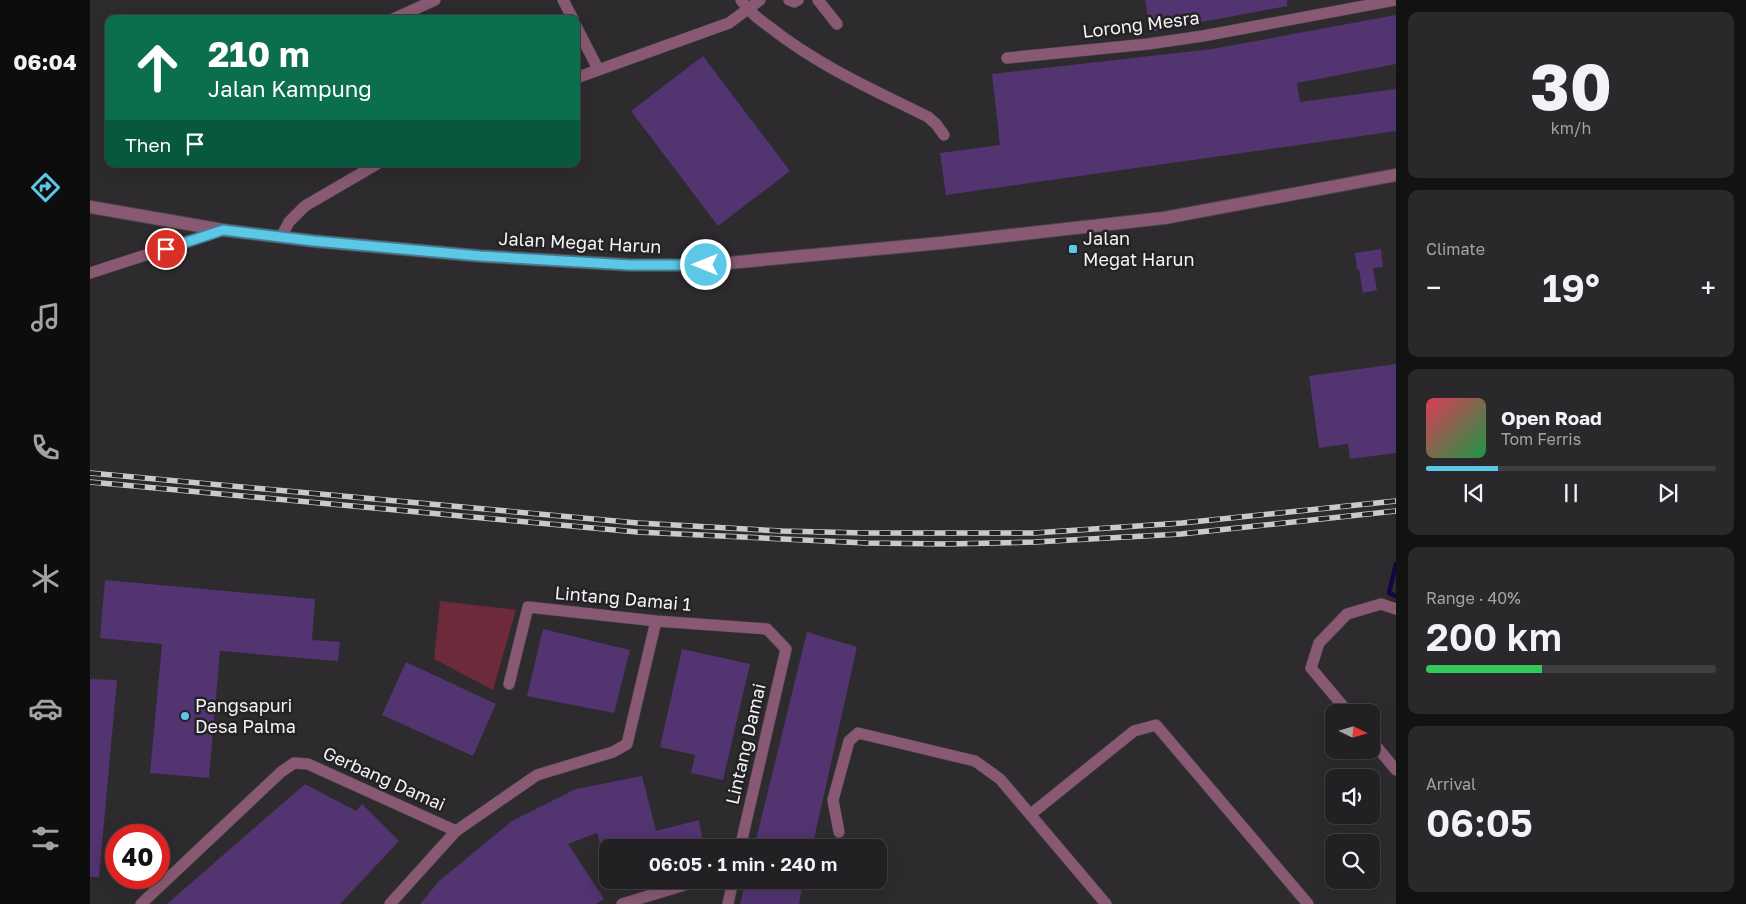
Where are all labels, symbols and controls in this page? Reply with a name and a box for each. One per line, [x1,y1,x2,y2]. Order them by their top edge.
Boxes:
street label: Lorong Mesra [1081,6,1201,42]
text: 210 m [208,33,310,75]
icon: ahead [125,35,190,100]
text: 30 [1530,46,1612,124]
text: 06:04 [13,48,77,75]
text: Jalan Kampung [208,75,372,102]
text: km/h [1551,118,1591,138]
icon: arrive [181,130,209,158]
text: Then [125,133,171,156]
icon: directions [28,170,63,205]
street label: Jalan Megat Harun [498,227,662,257]
place label: Jalan Megat Harun [1083,227,1195,270]
pin [145,228,187,270]
icon: arrive [152,235,180,263]
position arrow [679,238,731,290]
text: Climate [1426,239,1485,259]
marker: Jalan Megat Harun [1067,243,1079,255]
text: 19° [1542,265,1600,310]
text: − [1426,271,1441,304]
text: + [1701,271,1716,304]
icon: music [28,300,63,335]
text: Open Road [1501,406,1602,429]
text: Tom Ferris [1501,429,1581,449]
icon: phone [28,430,63,465]
icon: previous [1460,479,1488,507]
icon: pause [1557,479,1585,507]
icon: next [1654,479,1682,507]
icon: climate [28,561,63,596]
street label: Lintang Damai 1 [554,581,693,615]
text: Range · 40% [1426,588,1521,608]
text: 200 km [1426,614,1562,659]
street label: Lintang Damai [720,681,770,807]
icon: car [28,691,63,726]
place label: Pangsapuri Desa Palma [195,694,296,737]
north arrow [1325,704,1380,759]
map controls [1325,704,1380,889]
marker: Pangsapuri Desa Palma [179,710,191,722]
street label: Gerbang Damai [320,741,449,815]
button: sound [1325,769,1380,824]
text: Arrival [1426,774,1476,794]
text: 06:05 [1426,800,1533,845]
icon: filters [28,821,63,856]
speed limit sign: 40 [105,824,170,889]
button: search [1325,834,1380,889]
text: 06:05 · 1 min · 240 m [649,852,837,875]

